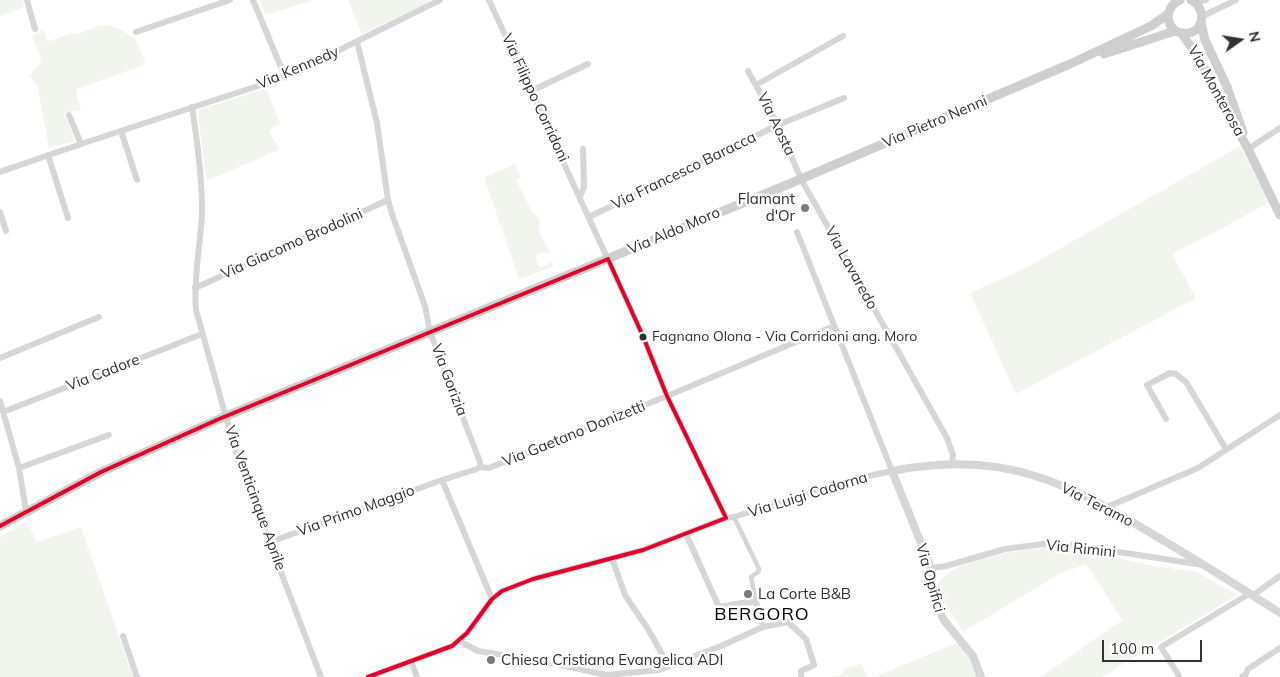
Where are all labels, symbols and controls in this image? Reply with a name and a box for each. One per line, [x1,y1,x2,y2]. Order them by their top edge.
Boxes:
north arrow [1215,15,1265,65]
text: N [1245,29,1265,44]
street label: Via Filippo Corridoni [497,31,573,165]
street label: Via Kennedy [254,43,342,93]
street label: Via Monterosa [1184,43,1248,139]
street label: Via Aosta [753,89,799,159]
street label: Via Pietro Nenni [880,92,990,152]
street label: Via Francesco Baracca [609,128,759,214]
place label: Flamant d'Or [738,190,795,225]
marker: Flamant d'Or [799,202,811,214]
street label: Via Aldo Moro [625,203,723,259]
street label: Via Giacomo Brodolini [218,205,366,283]
street label: Via Lavaredo [821,223,881,313]
place label: Fagnano Olona - Via Corridoni ang. Moro [652,329,917,345]
marker: Fagnano Olona - Via Corridoni ang. Moro [638,332,648,342]
street label: Via Gorizia [427,341,471,419]
street label: Via Cadore [64,351,142,395]
street label: Via Gaetano Donizetti [500,397,648,471]
street label: Via Venticinque Aprile [220,423,290,573]
street label: Via Luigi Cadorna [746,468,870,522]
street label: Via Teramo [1058,479,1136,531]
street label: Via Primo Maggio [295,481,417,541]
street label: Via Rimini [1045,536,1117,562]
street label: Via Opifici [912,542,948,614]
place label: La Corte B&B [758,585,851,603]
marker: La Corte B&B [742,588,754,600]
district label: BERGORO [713,604,811,626]
scale bar [1105,630,1205,662]
text: 100 m [1110,639,1154,658]
place label: Chiesa Cristiana Evangelica ADI [501,651,723,669]
marker: Chiesa Cristiana Evangelica ADI [485,654,497,666]

